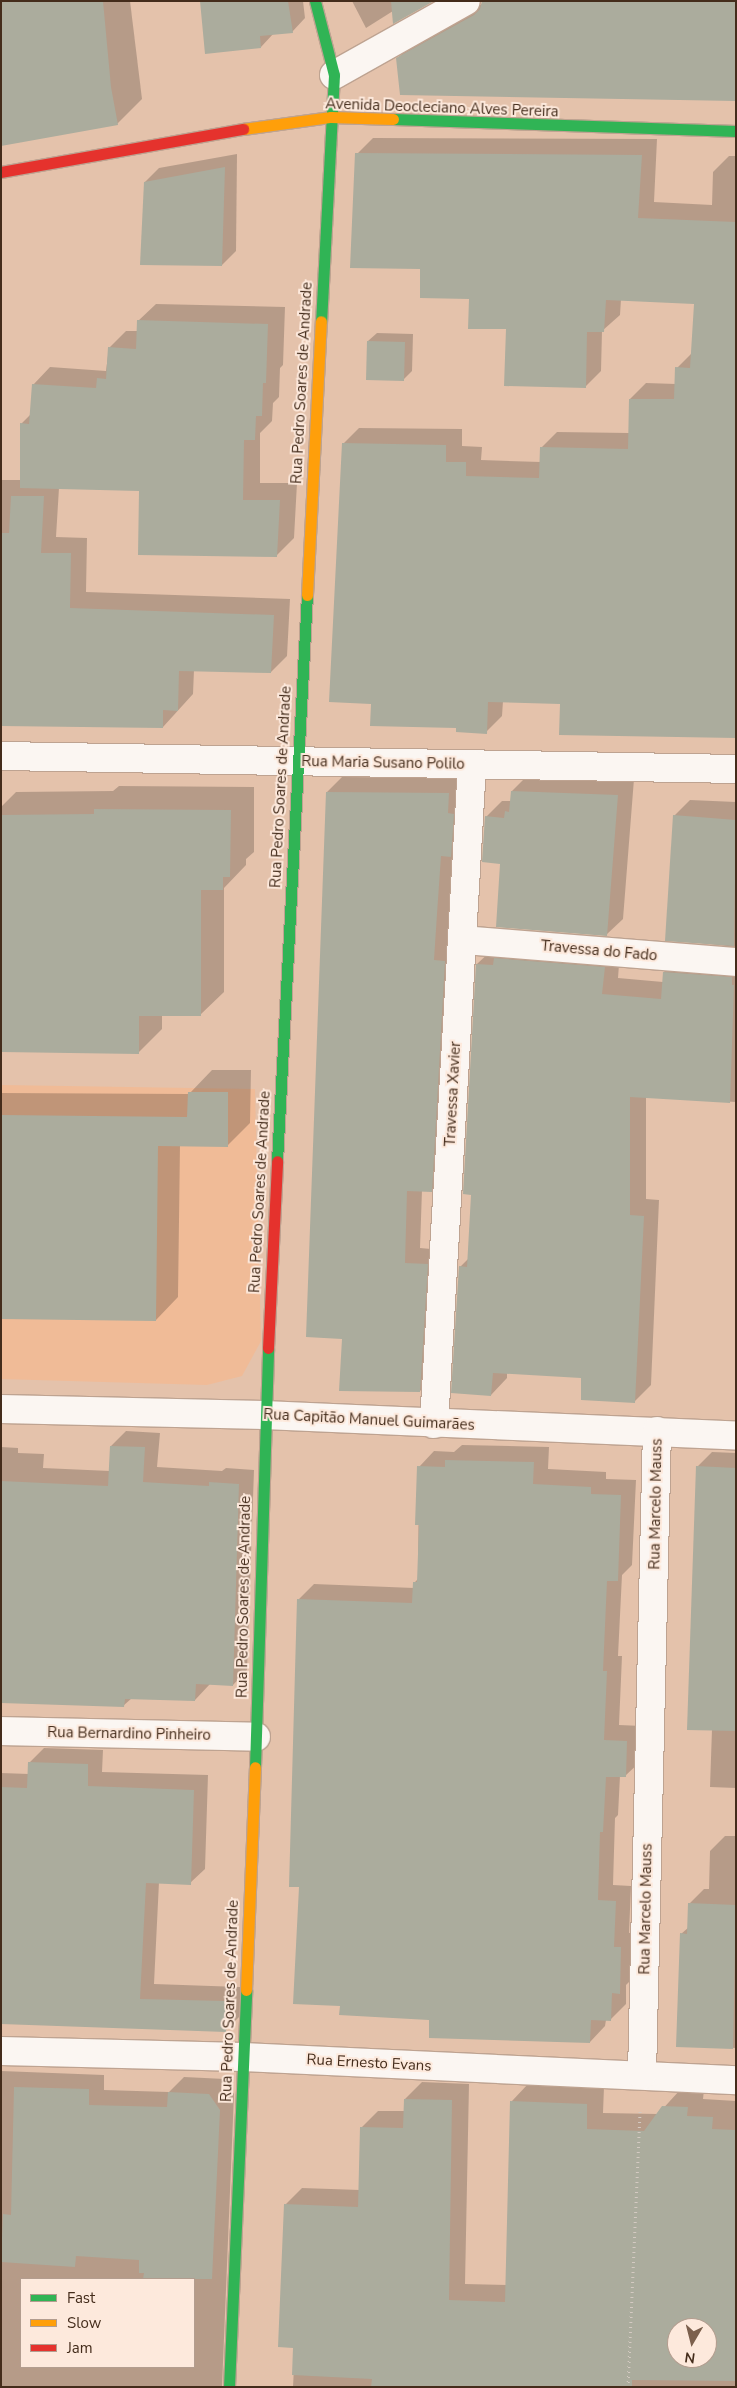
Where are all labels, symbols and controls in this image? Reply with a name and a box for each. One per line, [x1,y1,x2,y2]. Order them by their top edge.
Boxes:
street label: Avenida Deocleciano Alves Pereira [325,95,559,121]
street label: Rua Pedro Soares de Andrade [288,282,316,484]
street label: Rua Pedro Soares de Andrade [267,686,295,888]
street label: Rua Maria Susano Polilo [301,753,465,773]
street label: Travessa do Fado [540,937,658,965]
street label: Travessa Xavier [441,1041,465,1147]
street label: Rua Pedro Soares de Andrade [246,1091,274,1293]
street label: Rua Capitão Manuel Guimarães [263,1405,475,1435]
street label: Rua Marcelo Mauss [646,1438,666,1570]
street label: Rua Pedro Soares de Andrade [233,1496,255,1698]
street label: Rua Bernardino Pinheiro [47,1724,211,1744]
street label: Rua Marcelo Mauss [636,1843,656,1975]
street label: Rua Pedro Soares de Andrade [217,1900,243,2102]
street label: Rua Ernesto Evans [306,2051,432,2075]
legend [20,2278,195,2368]
text: Fast [67,2288,95,2308]
text: Slow [67,2313,101,2333]
north arrow [667,2318,717,2368]
text: Jam [67,2338,93,2358]
text: N [683,2347,697,2367]

